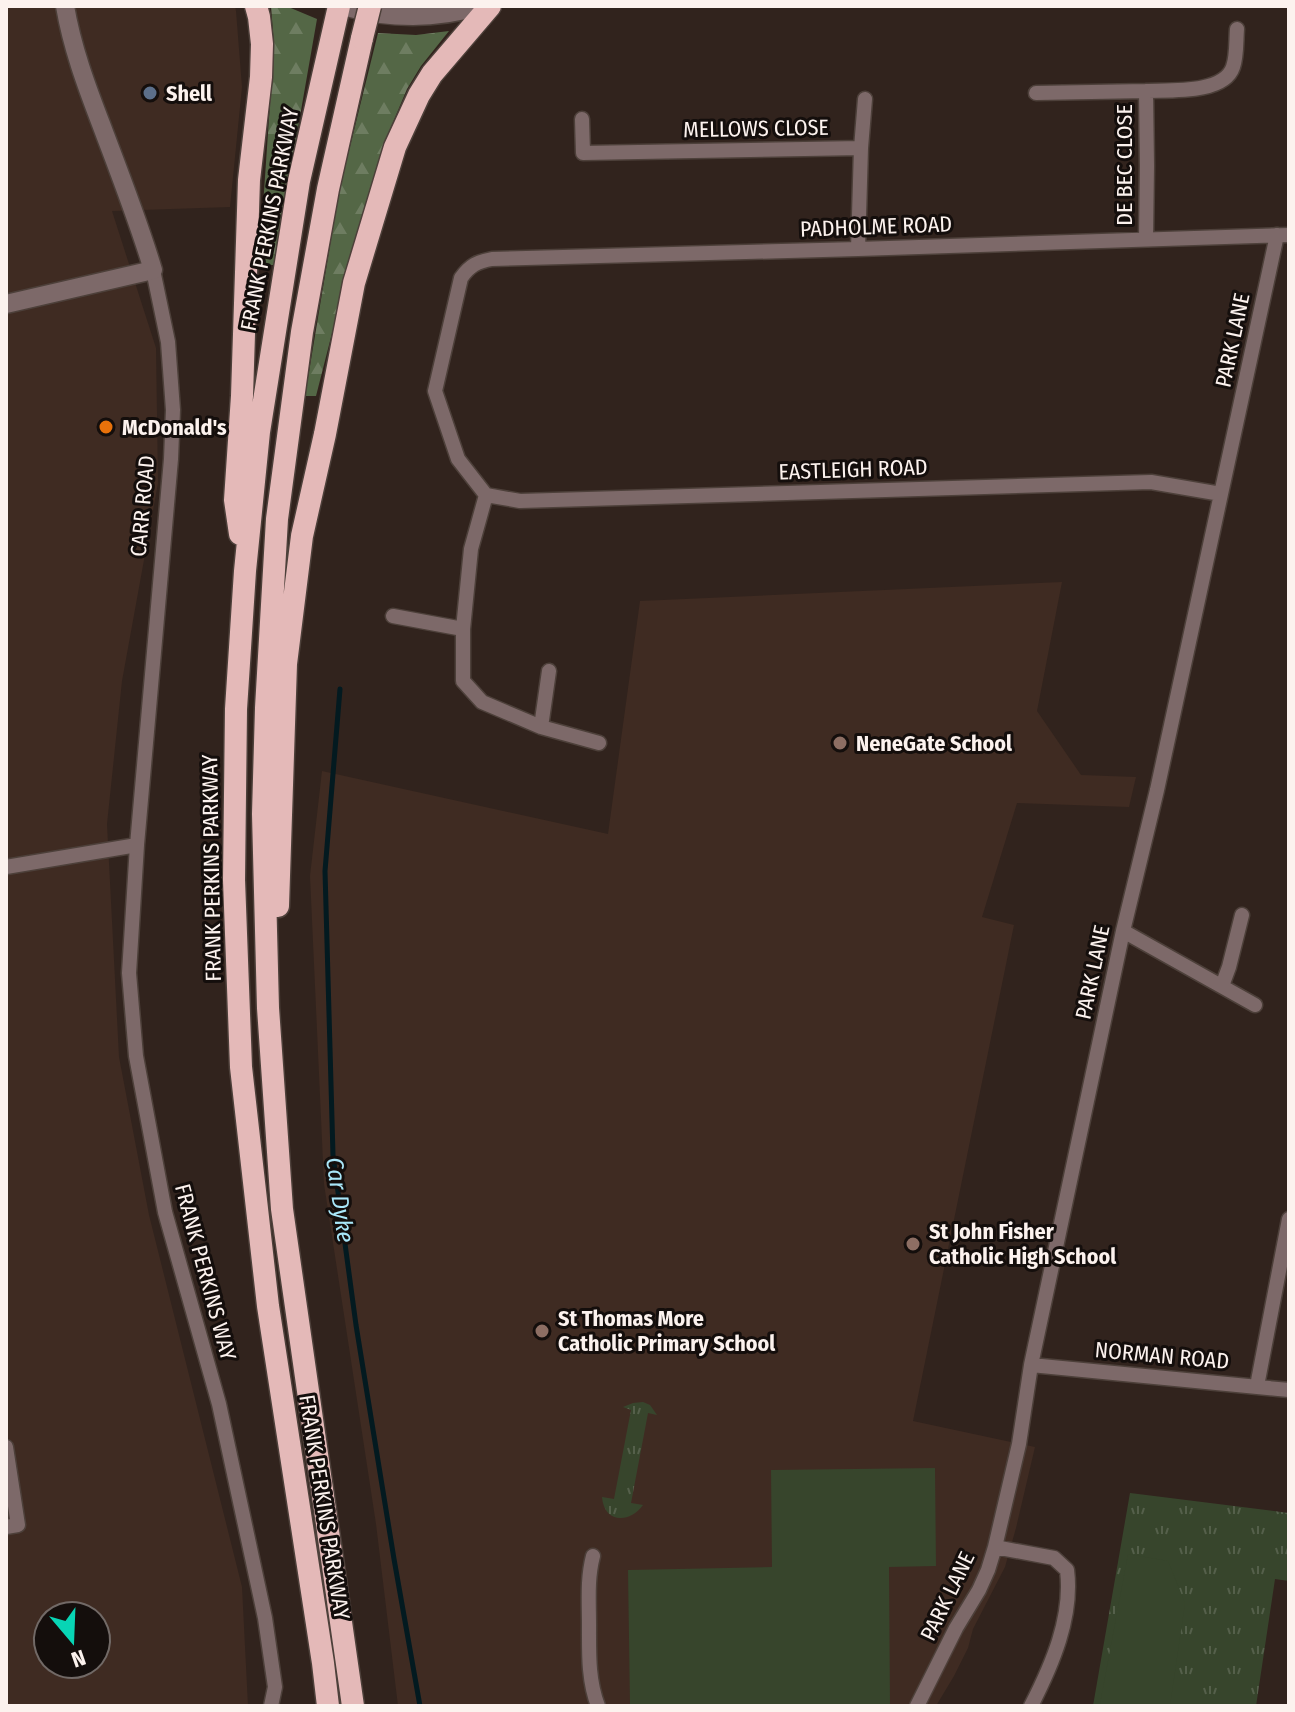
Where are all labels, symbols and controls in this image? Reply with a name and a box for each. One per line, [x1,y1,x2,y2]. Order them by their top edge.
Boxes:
place label: Shell [166,80,213,107]
marker: Shell [141,84,159,102]
street label: DE BEC CLOSE [1111,104,1138,226]
street label: FRANK PERKINS PARKWAY [235,105,304,333]
street label: MELLOWS CLOSE [683,114,829,143]
street label: PADHOLME ROAD [800,210,952,243]
street label: PARK LANE [1209,291,1256,390]
place label: McDonald's [122,414,227,441]
marker: McDonald's [97,418,115,436]
street label: EASTLEIGH ROAD [778,453,928,486]
street label: CARR ROAD [125,454,160,558]
place label: NeneGate School [856,730,1013,757]
marker: NeneGate School [831,734,849,752]
street label: FRANK PERKINS PARKWAY [196,754,227,982]
street label: PARK LANE [1069,923,1116,1022]
water label: Car Dyke [320,1156,360,1244]
street label: FRANK PERKINS WAY [169,1181,242,1364]
place label: St John Fisher Catholic High School [929,1218,1117,1270]
marker: St John Fisher Catholic High School [904,1235,922,1253]
place label: St Thomas More Catholic Primary School [558,1305,776,1357]
marker: St Thomas More Catholic Primary School [533,1322,551,1340]
street label: NORMAN ROAD [1094,1336,1230,1375]
street label: FRANK PERKINS PARKWAY [293,1393,356,1621]
street label: PARK LANE [914,1547,981,1645]
north arrow [32,1600,112,1680]
text: N [68,1644,89,1673]

